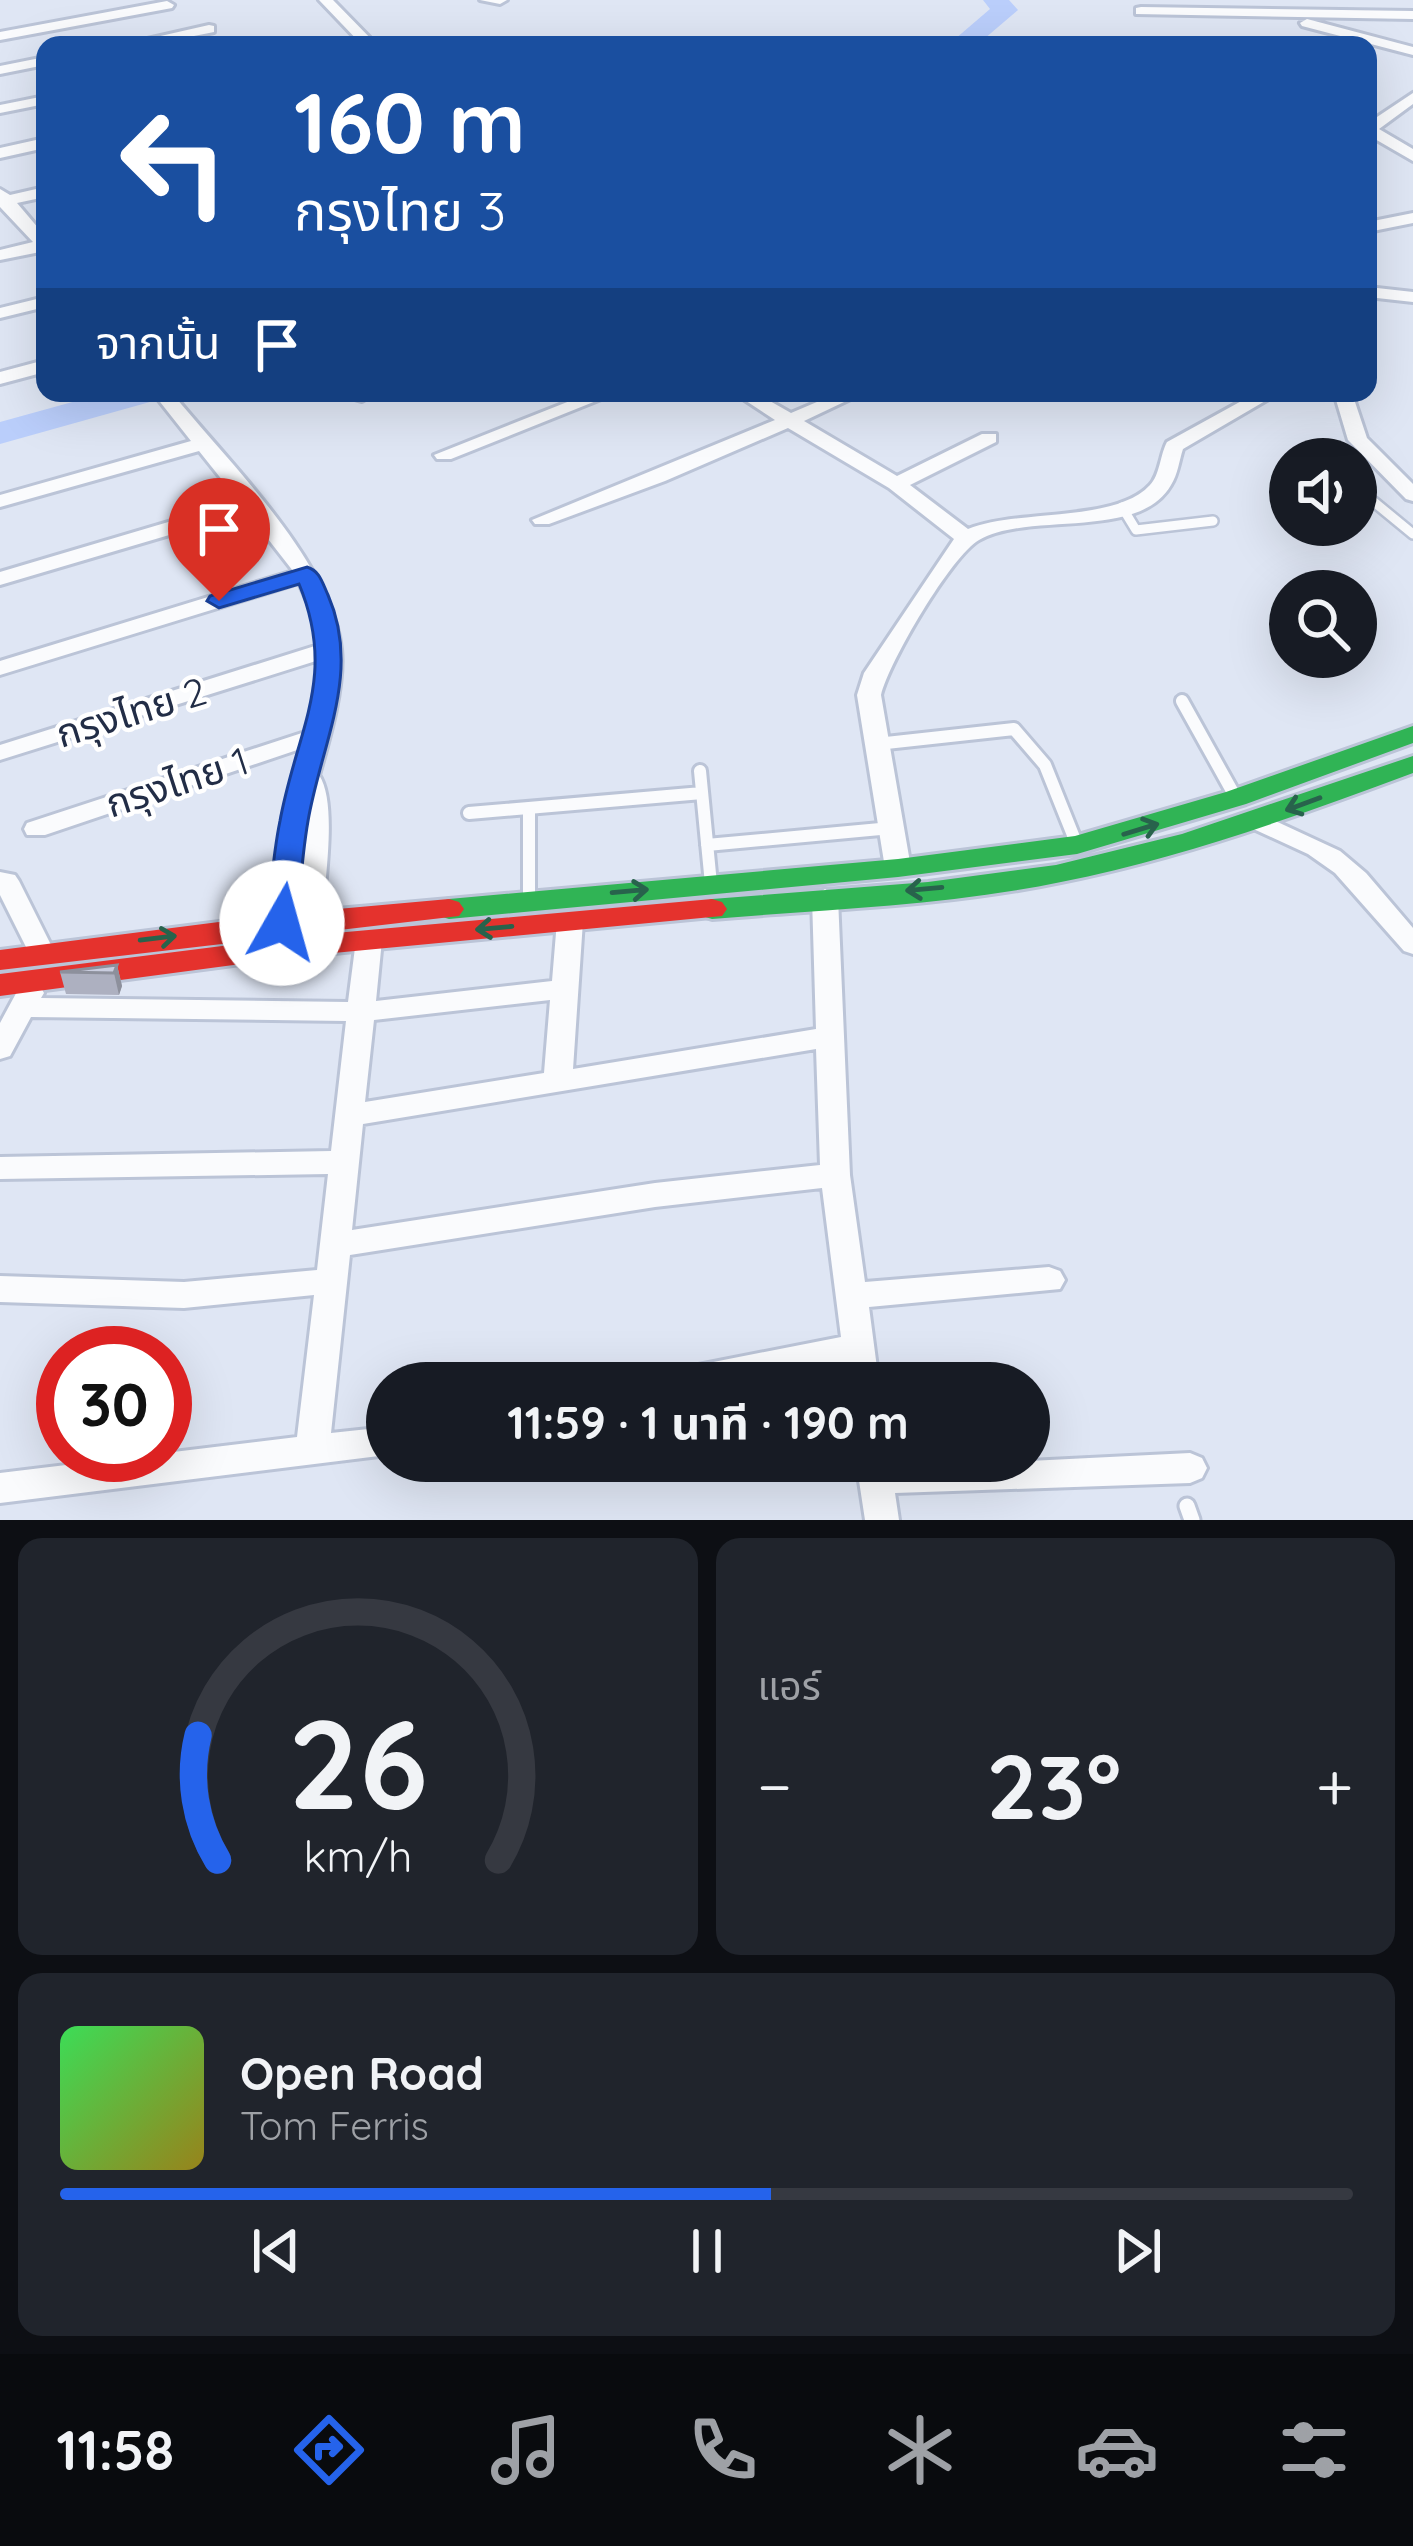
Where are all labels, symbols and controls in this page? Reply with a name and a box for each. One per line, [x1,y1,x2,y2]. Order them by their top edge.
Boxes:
text: 160 m [294,69,526,174]
icon: left [96,84,252,240]
text: กรุงไทย 3 [294,176,506,244]
icon: arrive [244,312,310,378]
text: จากนั้น [96,314,220,370]
map controls [1269,438,1377,678]
button: sound [1269,438,1377,546]
pin [168,478,270,601]
icon: arrive [186,496,252,562]
button: search [1269,570,1377,678]
street label: กรุงไทย 2 [50,666,212,758]
street label: กรุงไทย 1 [99,735,254,828]
one-way arrow [1285,794,1322,816]
one-way arrow [1121,817,1159,839]
position arrow [219,860,345,986]
one-way arrow [905,878,944,901]
one-way arrow [609,880,648,903]
one-way arrow [475,917,514,940]
one-way arrow [138,926,177,949]
speed limit sign: 30 [36,1326,192,1482]
text: 11:59 · 1 นาที · 190 m [507,1394,909,1450]
text: แอร์ [758,1661,821,1710]
text: 26 [288,1684,428,1840]
text: 23° [986,1729,1121,1842]
text: − [758,1744,792,1827]
text: + [1316,1744,1353,1827]
text: km/h [303,1828,412,1882]
text: Open Road [240,2045,484,2101]
text: Tom Ferris [240,2101,429,2150]
icon: previous [243,2218,309,2284]
icon: pause [674,2218,740,2284]
icon: next [1105,2218,1171,2284]
icon: directions [287,2408,371,2492]
icon: music [484,2408,568,2492]
icon: phone [681,2408,765,2492]
icon: climate [878,2408,962,2492]
icon: car [1075,2408,1159,2492]
icon: filters [1272,2408,1356,2492]
text: 11:58 [57,2416,174,2484]

